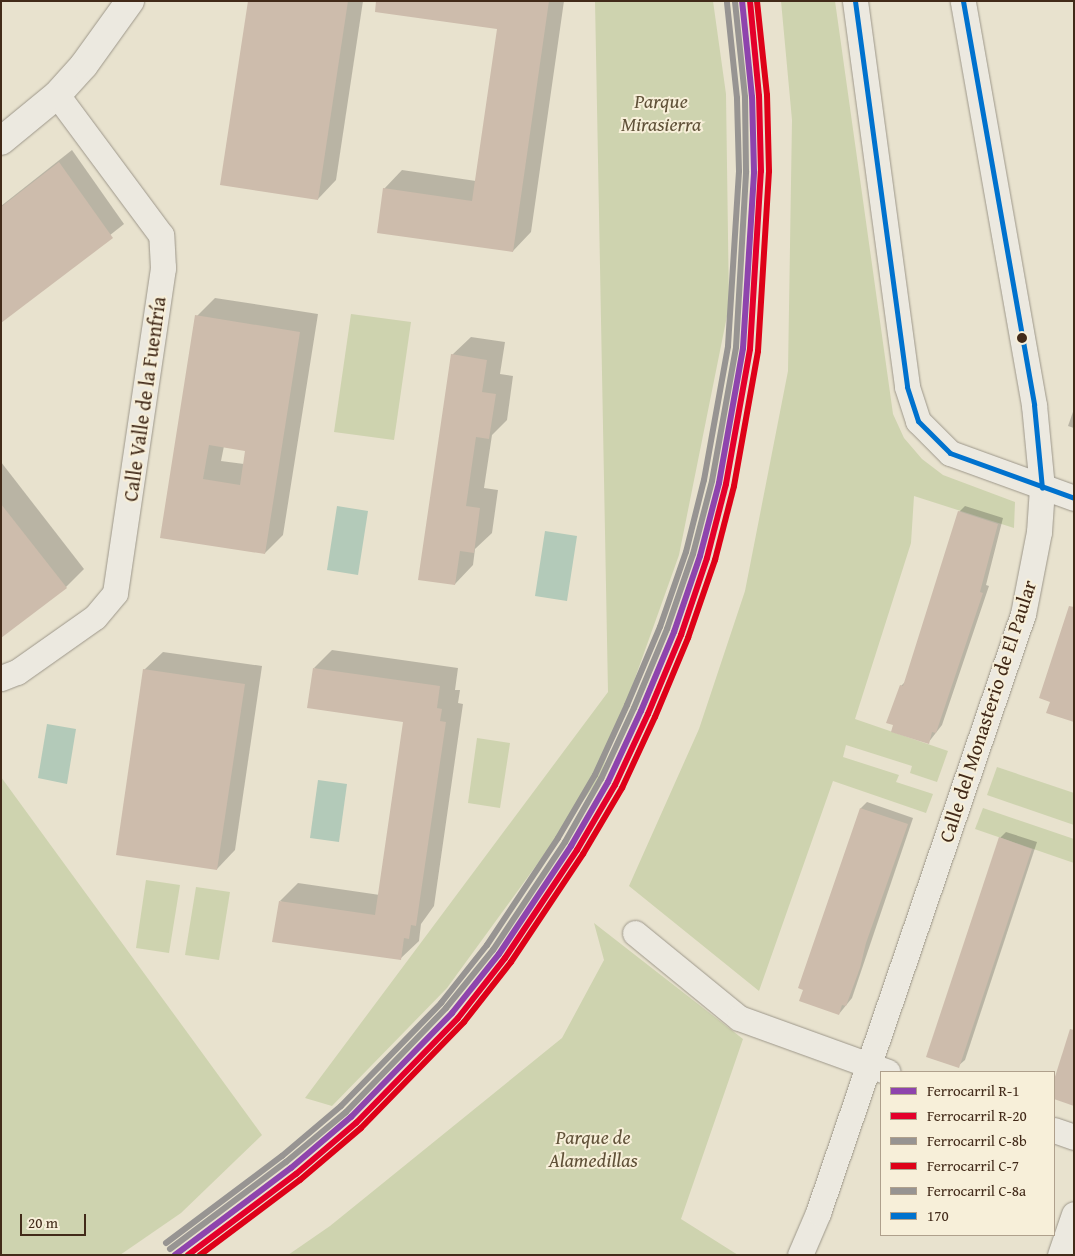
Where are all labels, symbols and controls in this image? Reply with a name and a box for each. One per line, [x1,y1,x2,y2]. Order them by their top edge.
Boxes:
park label: Parque Mirasierra [621,88,701,135]
street label: Calle Valle de la Fuenfría [118,295,170,503]
unlabelled marker [1017,333,1027,343]
street label: Calle del Monasterio de El Paular [933,577,1041,845]
legend [880,1071,1055,1236]
text: Ferrocarril R-1 [927,1080,1019,1101]
text: Ferrocarril R-20 [927,1105,1027,1126]
park label: Parque de Alamedillas [548,1125,638,1172]
text: Ferrocarril C-8b [927,1130,1027,1151]
text: Ferrocarril C-7 [927,1155,1019,1176]
text: Ferrocarril C-8a [927,1180,1026,1201]
scale bar [22,1204,89,1236]
text: 170 [927,1205,949,1226]
text: 20 m [28,1212,58,1233]

